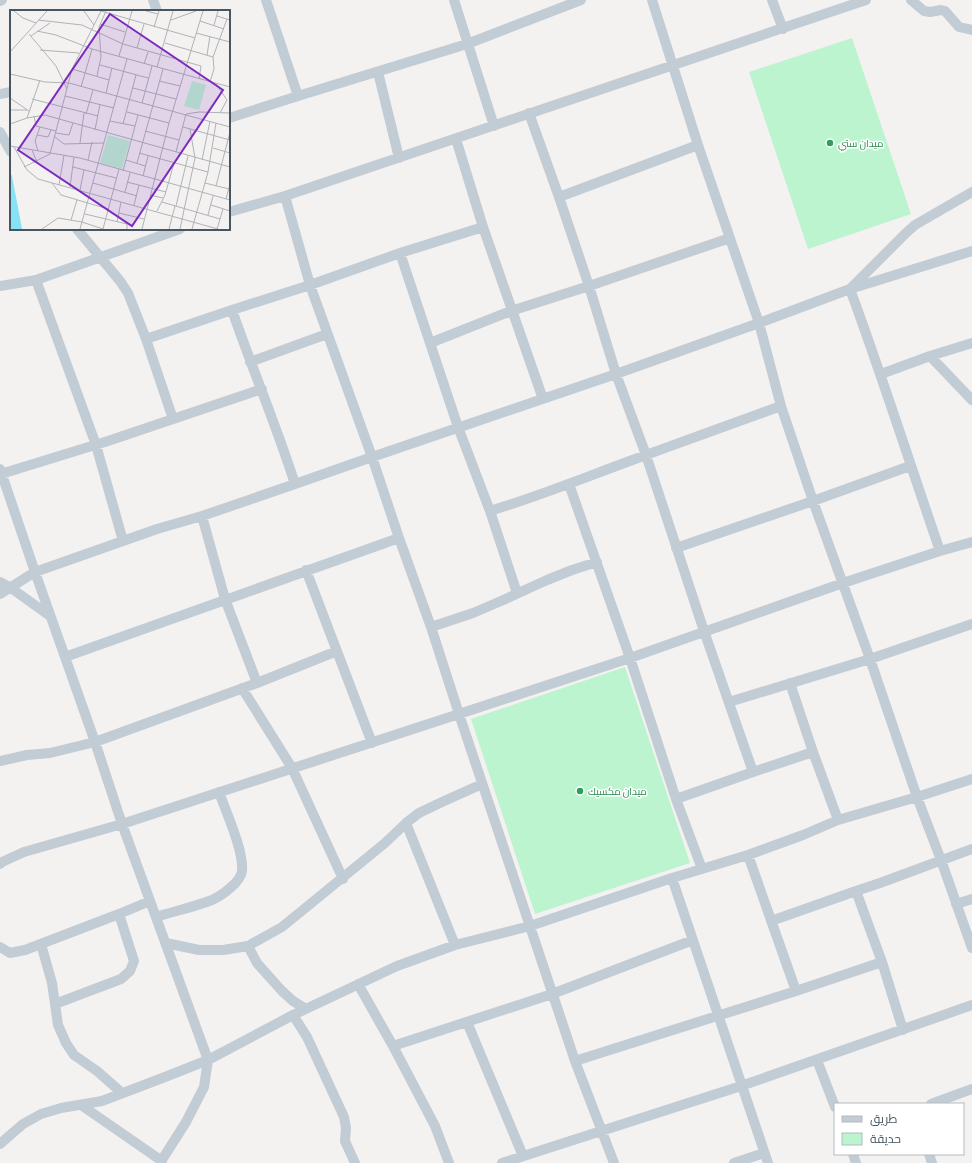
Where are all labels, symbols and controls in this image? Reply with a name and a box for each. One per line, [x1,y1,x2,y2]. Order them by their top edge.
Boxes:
inset map [10,10,230,230]
place label: ميدان ستي [838,137,883,151]
marker: ميدان ستي [825,138,835,148]
place label: ميدان مكسيك [588,785,647,798]
marker: ميدان مكسيك [575,786,585,796]
legend [834,1103,964,1155]
text: طريق [870,1111,898,1126]
text: حديقة [870,1131,901,1146]

